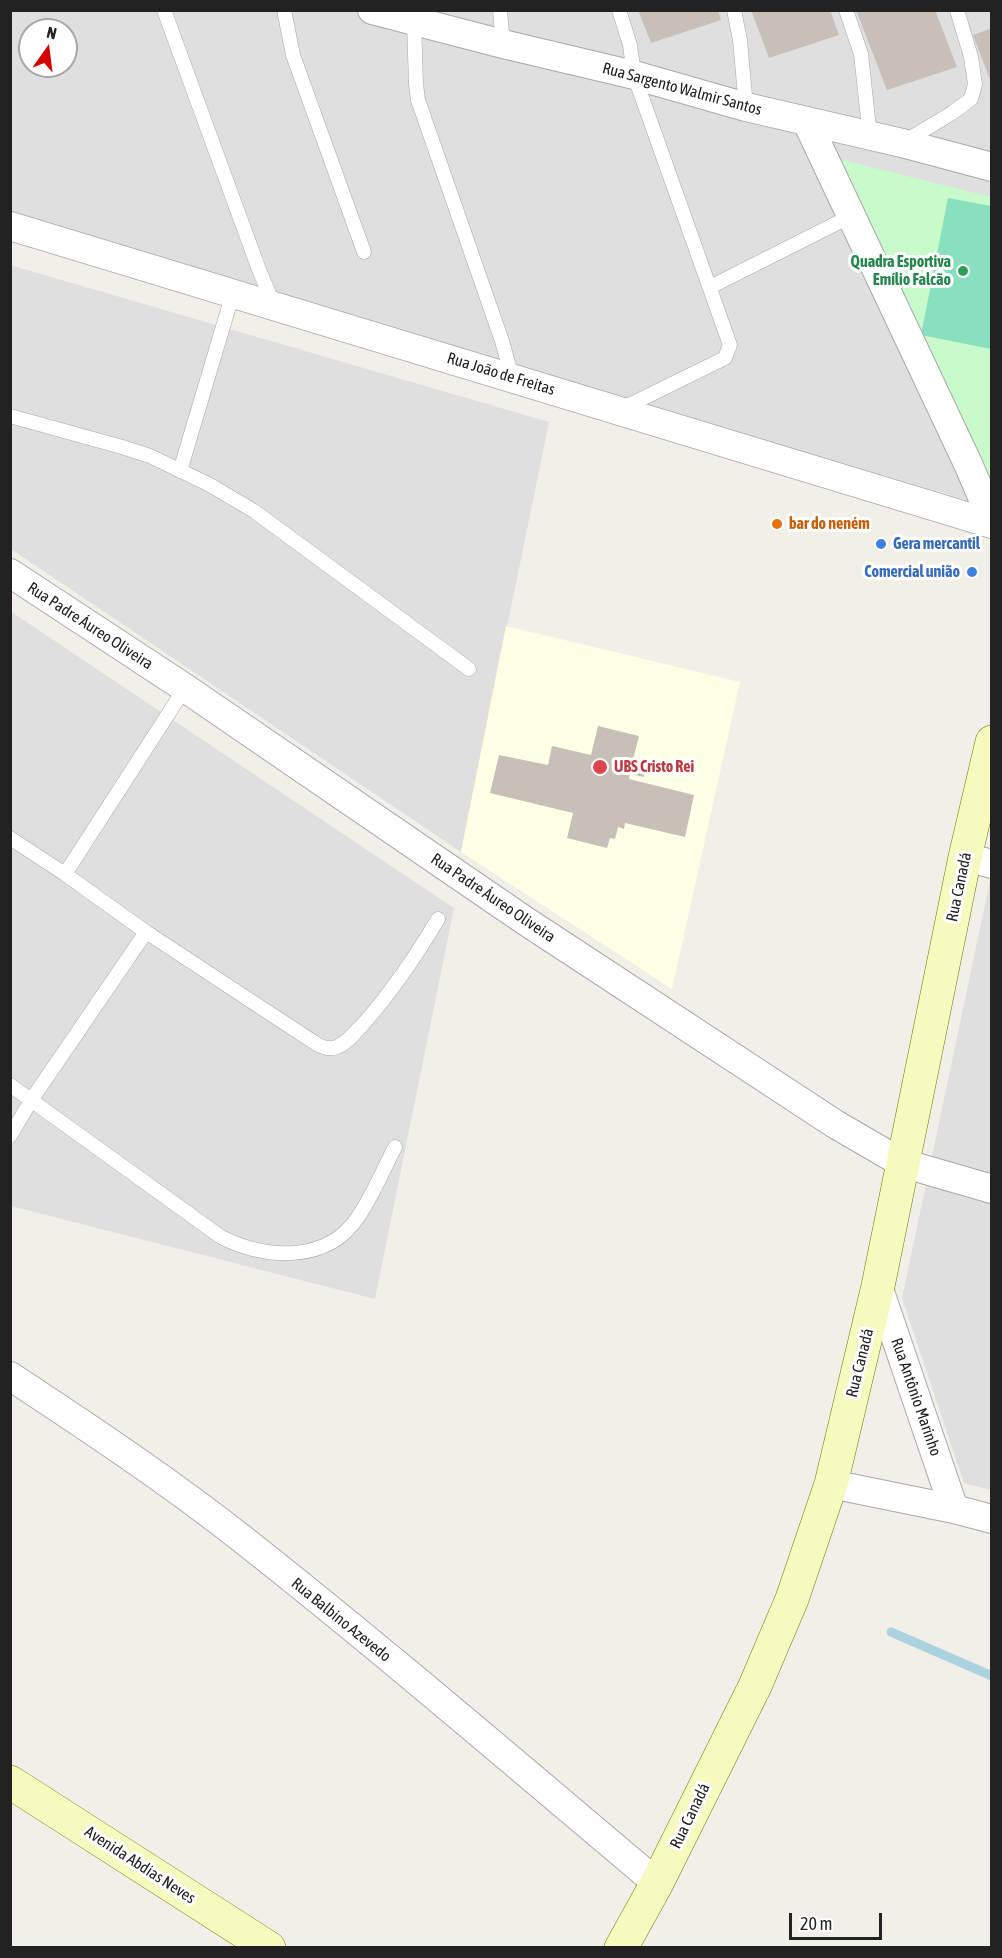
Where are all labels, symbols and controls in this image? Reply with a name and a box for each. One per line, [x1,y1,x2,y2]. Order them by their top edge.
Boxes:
north arrow [18,18,78,78]
text: N [45,23,59,42]
street label: Rua Sargento Walmir Santos [600,59,764,119]
place label: Quadra Esportiva Emílio Falcão [851,252,951,290]
marker: Quadra Esportiva Emílio Falcão [956,264,970,278]
street label: Rua João de Freitas [445,348,557,400]
place label: bar do neném [789,514,870,534]
marker: bar do neném [770,517,784,531]
place label: Gera mercantil [893,534,980,554]
marker: Gera mercantil [874,537,888,551]
place label: Comercial união [864,562,960,582]
marker: Comercial união [965,565,979,579]
street label: Rua Padre Áureo Oliveira [24,578,156,674]
place label: UBS Cristo Rei [614,757,694,777]
marker: UBS Cristo Rei [591,758,609,776]
street label: Rua Padre Áureo Oliveira [427,849,559,947]
street label: Rua Canadá [942,851,976,923]
street label: Rua Canadá [842,1327,878,1399]
street label: Rua Antônio Marinho [887,1335,945,1459]
street label: Rua Balbino Azevedo [287,1574,395,1666]
street label: Rua Canadá [666,1780,714,1852]
street label: Avenida Abdias Neves [81,1822,199,1908]
scale bar [792,1901,885,1939]
text: 20 m [800,1913,832,1934]

